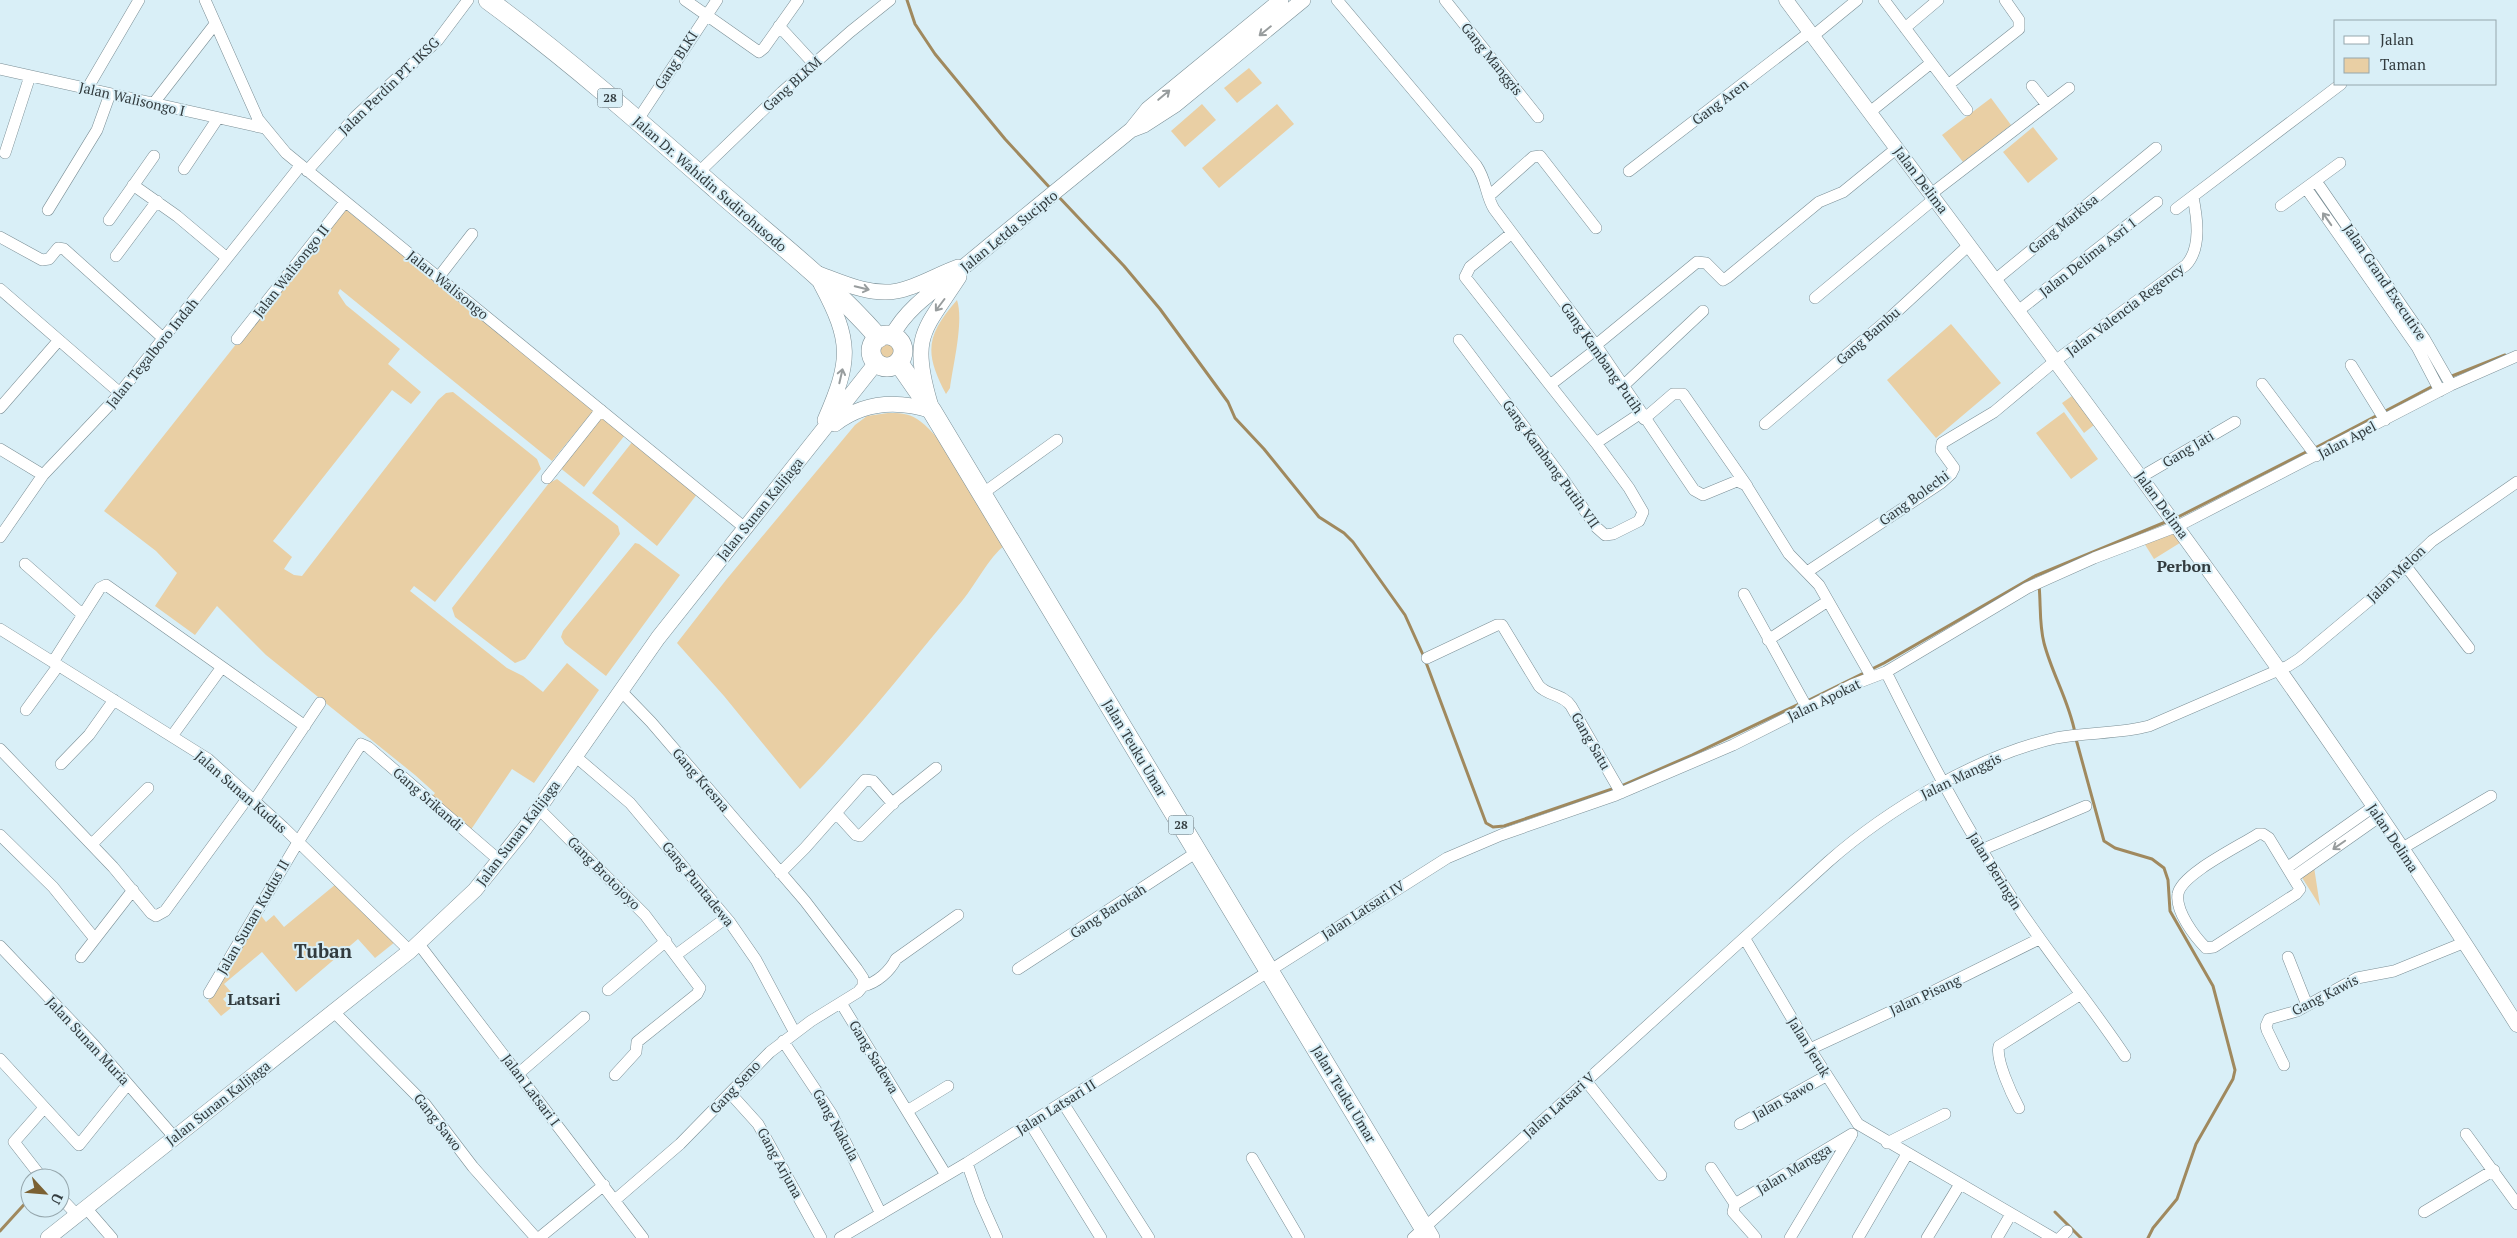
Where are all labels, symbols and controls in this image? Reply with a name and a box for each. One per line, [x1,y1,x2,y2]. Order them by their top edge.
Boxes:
street label: Gang Manggis [1457,18,1528,99]
legend [2334,20,2497,85]
one-way arrow [1259,25,1272,36]
street label: Gang BLKI [650,27,702,93]
text: Jalan [2380,29,2414,49]
street label: Jalan Perdin PT. IKSG [334,32,443,139]
street label: Gang BLKM [758,52,825,115]
text: Taman [2380,54,2426,74]
street label: Gang Aren [1688,74,1752,129]
street label: Jalan Walisongo I [77,77,187,120]
road number: 28 [598,89,622,108]
one-way arrow [1157,90,1170,101]
street label: Jalan Dr. Wahidin Sudirohusodo [629,112,791,256]
street label: Jalan Delima [1890,142,1953,217]
street label: Jalan Letda Sucipto [956,185,1061,276]
street label: Gang Markisa [2024,189,2102,258]
one-way arrow [2322,212,2332,226]
street label: Jalan Delima Asri 1 [2035,213,2140,301]
street label: Jalan Walisongo II [248,220,333,321]
street label: Jalan Grand Executive [2339,220,2431,344]
street label: Jalan Walisongo [404,246,493,324]
street label: Jalan Valencia Regency [2062,259,2188,360]
one-way arrow [853,284,869,294]
street label: Jalan Tegalboro Indah [101,294,202,412]
one-way arrow [934,298,945,311]
street label: Gang Kambang Putih [1557,298,1648,417]
street label: Gang Bambu [1832,302,1904,369]
one-way arrow [837,368,846,384]
street label: Gang Kambang Putih VII [1498,396,1604,532]
street label: Jalan Apel [2314,416,2379,463]
street label: Gang Jati [2158,426,2217,471]
street label: Jalan Sunan Kalijaga [712,453,807,564]
street label: Gang Bolechi [1875,466,1953,529]
street label: Jalan Delima [2131,467,2193,542]
street label: Jalan Melon [2362,541,2429,606]
district label: Perbon [2157,555,2212,577]
street label: Jalan Apokat [1784,673,1864,725]
street label: Jalan Teuku Umar [1099,696,1172,800]
street label: Gang Satu [1567,708,1616,773]
street label: Gang Kresna [668,744,734,816]
street label: Jalan Sunan Kudus [191,746,292,837]
street label: Jalan Manggis [1917,748,2004,803]
street label: Gang Srikandi [389,763,468,834]
street label: Jalan Sunan Kalijaga [472,776,564,889]
street label: Jalan Delima [2363,799,2423,876]
road number: 28 [1168,816,1194,834]
street label: Jalan Beringin [1964,828,2027,914]
street label: Gang Brotojoyo [564,832,645,914]
street label: Gang Puntadewa [658,837,739,930]
one-way arrow [2333,840,2347,850]
street label: Jalan Sunan Kudus II [212,856,293,978]
street label: Jalan Latsari IV [1318,875,1408,944]
street label: Gang Barokah [1066,879,1149,942]
district label: Tuban [294,938,353,963]
street label: Jalan Pisang [1886,970,1964,1019]
street label: Gang Kawis [2288,970,2361,1019]
district label: Latsari [228,988,280,1010]
street label: Jalan Sunan Muria [42,992,134,1089]
street label: Jalan Jeruk [1784,1013,1836,1081]
street label: Gang Sadewa [845,1017,904,1097]
street label: Jalan Teuku Umar [1308,1042,1381,1146]
street label: Jalan Latsari I [498,1050,565,1130]
street label: Jalan Sunan Kalijaga [162,1056,274,1149]
street label: Gang Seno [705,1056,764,1117]
street label: Jalan Latsari V [1519,1067,1599,1142]
street label: Jalan Latsari II [1012,1074,1099,1139]
street label: Jalan Sawo [1749,1075,1817,1124]
street label: Gang Nakula [809,1085,864,1164]
street label: Gang Sawo [410,1089,467,1155]
street label: Gang Arjuna [753,1124,808,1201]
street label: Jalan Mangga [1753,1139,1835,1198]
north arrow [20,1168,70,1218]
text: U [46,1190,68,1208]

